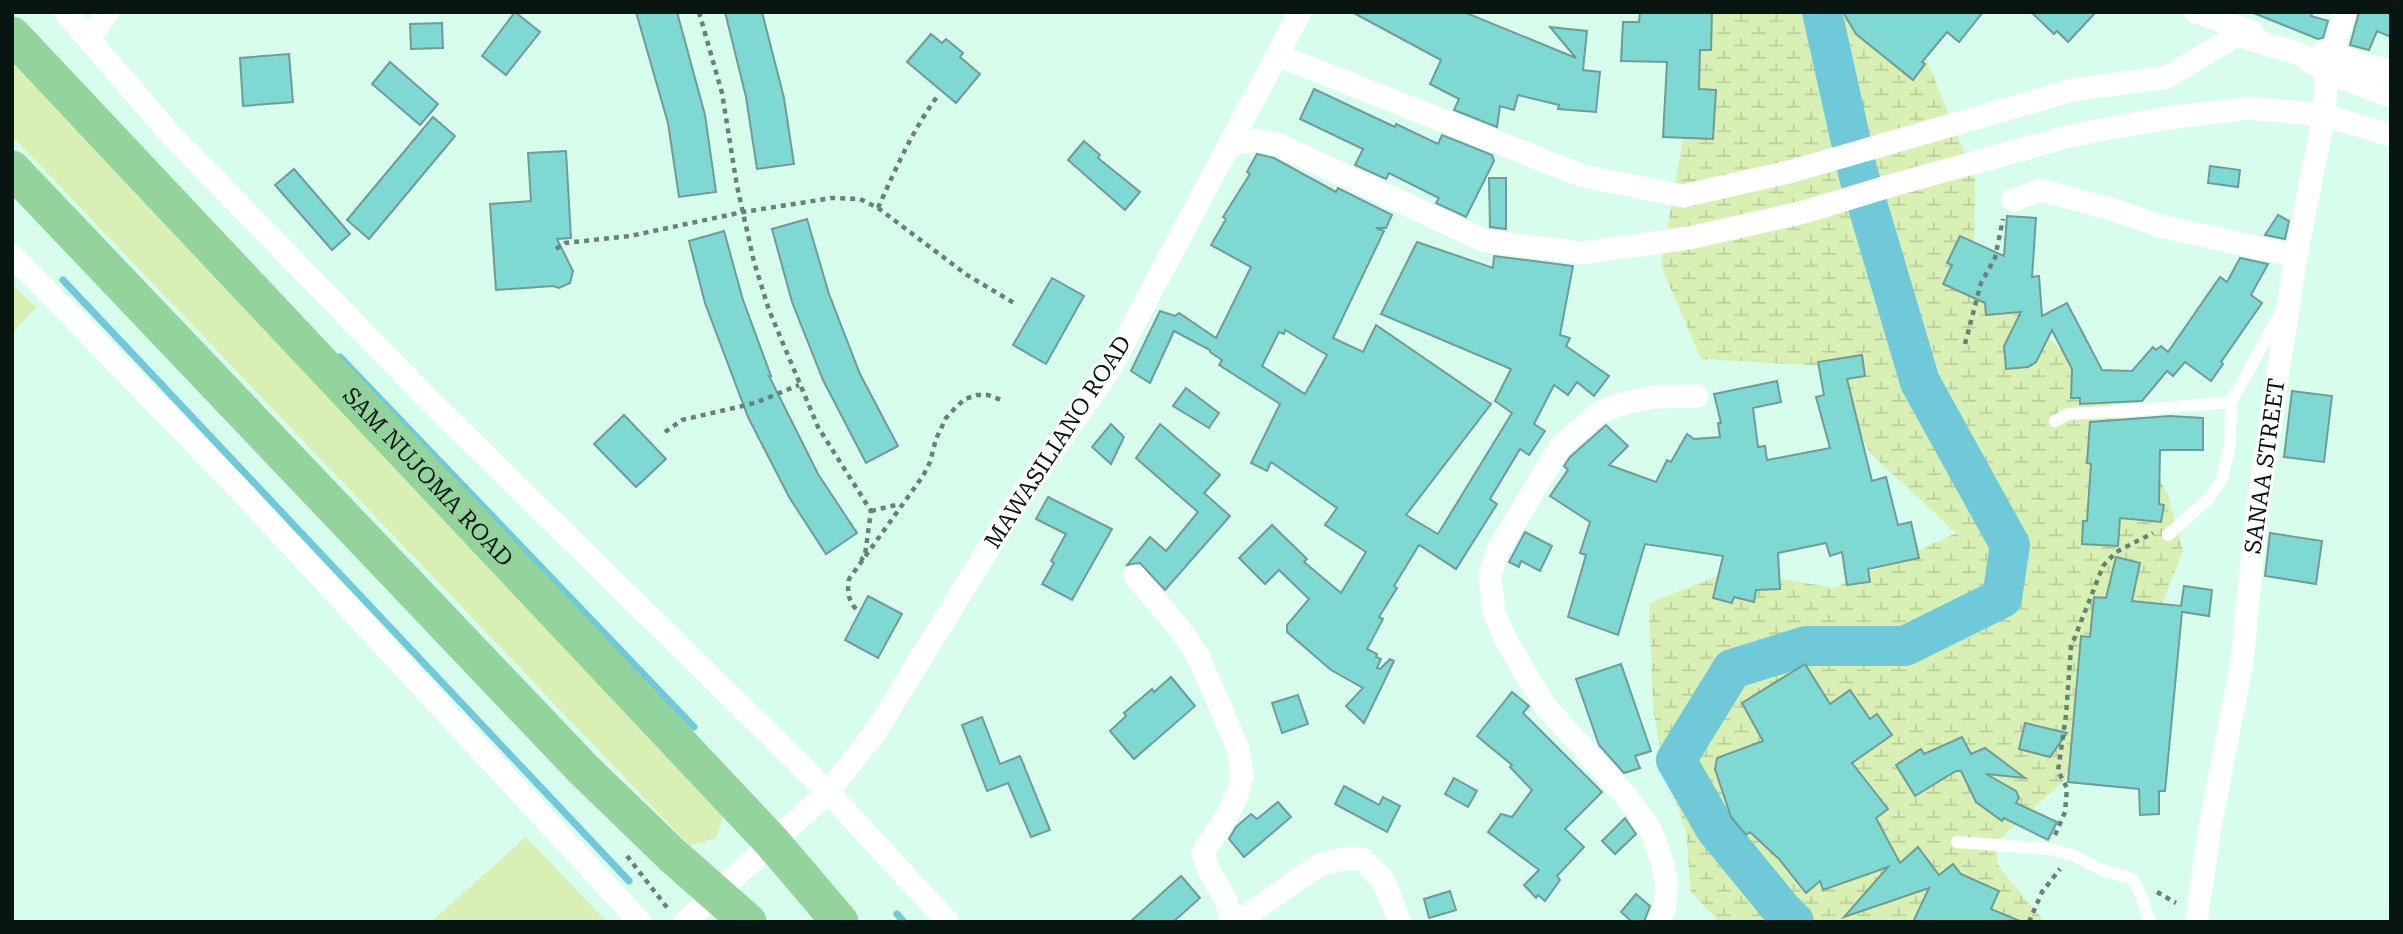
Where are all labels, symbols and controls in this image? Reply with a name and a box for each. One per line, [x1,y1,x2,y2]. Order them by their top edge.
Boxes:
street label: MAWASILIANO ROAD [979,331,1137,553]
street label: SANAA STREET [2239,377,2291,555]
street label: SAM NUJOMA ROAD [337,382,519,572]

